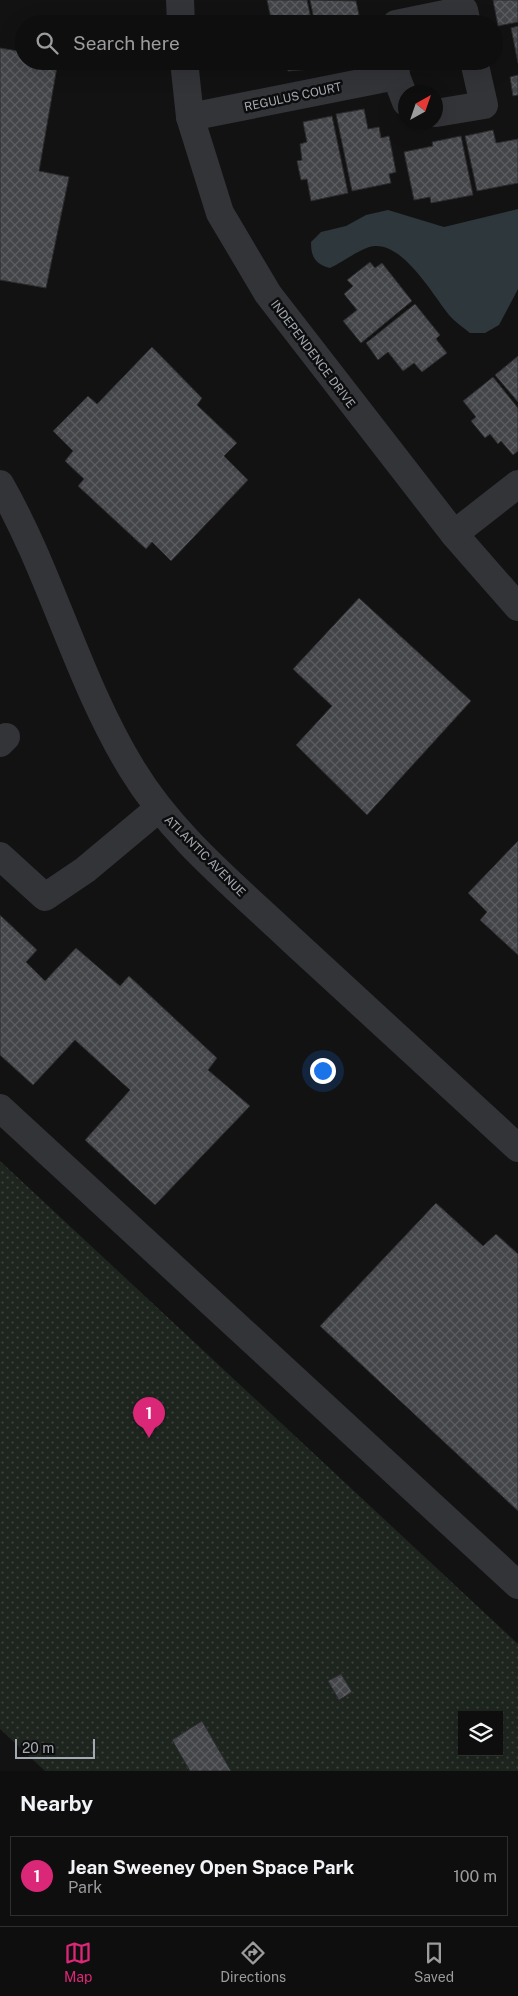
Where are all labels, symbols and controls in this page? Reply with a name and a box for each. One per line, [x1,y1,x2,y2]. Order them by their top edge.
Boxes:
search box [15,15,503,70]
icon: search [33,29,61,57]
text: Search here [73,32,180,54]
street label: REGULUS COURT [243,80,343,114]
north arrow [398,85,443,130]
street label: INDEPENDENCE DRIVE [268,297,358,411]
street label: ATLANTIC AVENUE [162,813,248,899]
your location [310,1058,336,1084]
pin: 1 [133,1397,165,1438]
map controls [458,1711,503,1756]
button: layers [458,1711,503,1756]
scale bar [15,1736,95,1759]
text: 20 m [22,1740,54,1756]
text: Nearby [20,1791,93,1816]
text: Jean Sweeney Open Space Park [68,1856,354,1878]
text: 1 [34,1867,40,1886]
text: 100 m [453,1867,497,1886]
text: Park [68,1878,102,1897]
tab: Map [64,1939,92,1985]
tab: Directions [220,1939,286,1985]
tab: Saved [414,1939,454,1985]

